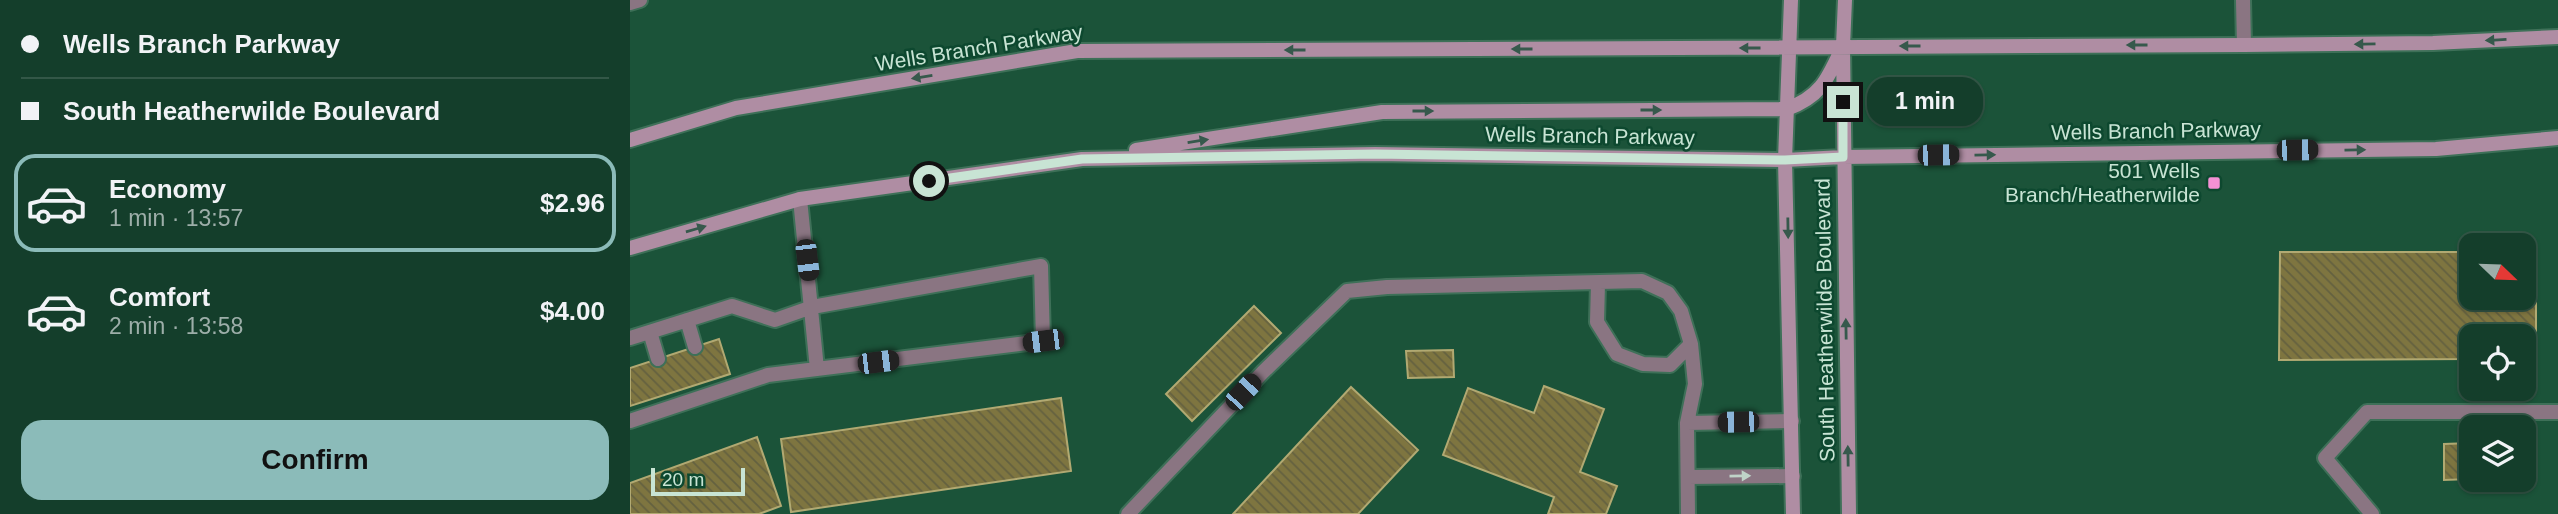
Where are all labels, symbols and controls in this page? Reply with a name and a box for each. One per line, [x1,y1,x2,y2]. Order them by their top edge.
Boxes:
street label: Wells Branch Parkway [874,20,1085,75]
text: Wells Branch Parkway [63,29,340,59]
one-way arrow [2484,35,2506,46]
one-way arrow [2354,38,2376,50]
one-way arrow [2126,39,2148,51]
one-way arrow [1899,40,1921,52]
one-way arrow [1739,42,1761,54]
one-way arrow [1511,43,1533,55]
one-way arrow [1284,44,1306,56]
one-way arrow [911,72,933,83]
callout: 1 min [1868,78,1983,126]
route end [1827,86,1859,118]
text: 1 min [1895,88,1955,114]
text: South Heatherwilde Boulevard [63,96,440,126]
one-way arrow [1640,104,1662,116]
one-way arrow [1413,106,1435,117]
street label: Wells Branch Parkway [2051,117,2262,144]
street label: Wells Branch Parkway [1485,122,1696,149]
one-way arrow [1187,135,1209,146]
car [2276,139,2319,161]
car [1917,144,1960,166]
one-way arrow [2344,144,2366,155]
one-way arrow [1974,149,1996,161]
place label: 501 Wells Branch/Heatherwilde [2005,159,2200,206]
route start [913,165,945,197]
icon: car [25,172,88,235]
text: Economy [109,174,226,204]
marker: 501 Wells Branch/Heatherwilde [2206,175,2222,191]
street label: South Heatherwilde Boulevard [1811,178,1838,462]
text: $2.96 [540,188,605,218]
text: 1 min · 13:57 [109,205,243,231]
one-way arrow [1782,217,1794,239]
one-way arrow [685,224,706,234]
north arrow [2459,233,2536,310]
map controls [2459,233,2536,492]
car [795,238,820,282]
icon: car [25,280,88,343]
text: Comfort [109,282,210,312]
text: $4.00 [540,296,605,326]
text: 2 min · 13:58 [109,313,243,339]
one-way arrow [1840,318,1852,340]
button: locate [2459,324,2536,401]
car [1021,328,1066,354]
car [856,349,901,375]
car [1221,369,1266,415]
car [1717,411,1760,433]
button: layers [2459,415,2536,492]
button: Confirm [21,420,609,500]
one-way arrow [1842,445,1854,467]
scale bar [651,465,746,497]
text: 20 m [662,469,704,490]
one-way arrow [1729,470,1751,482]

